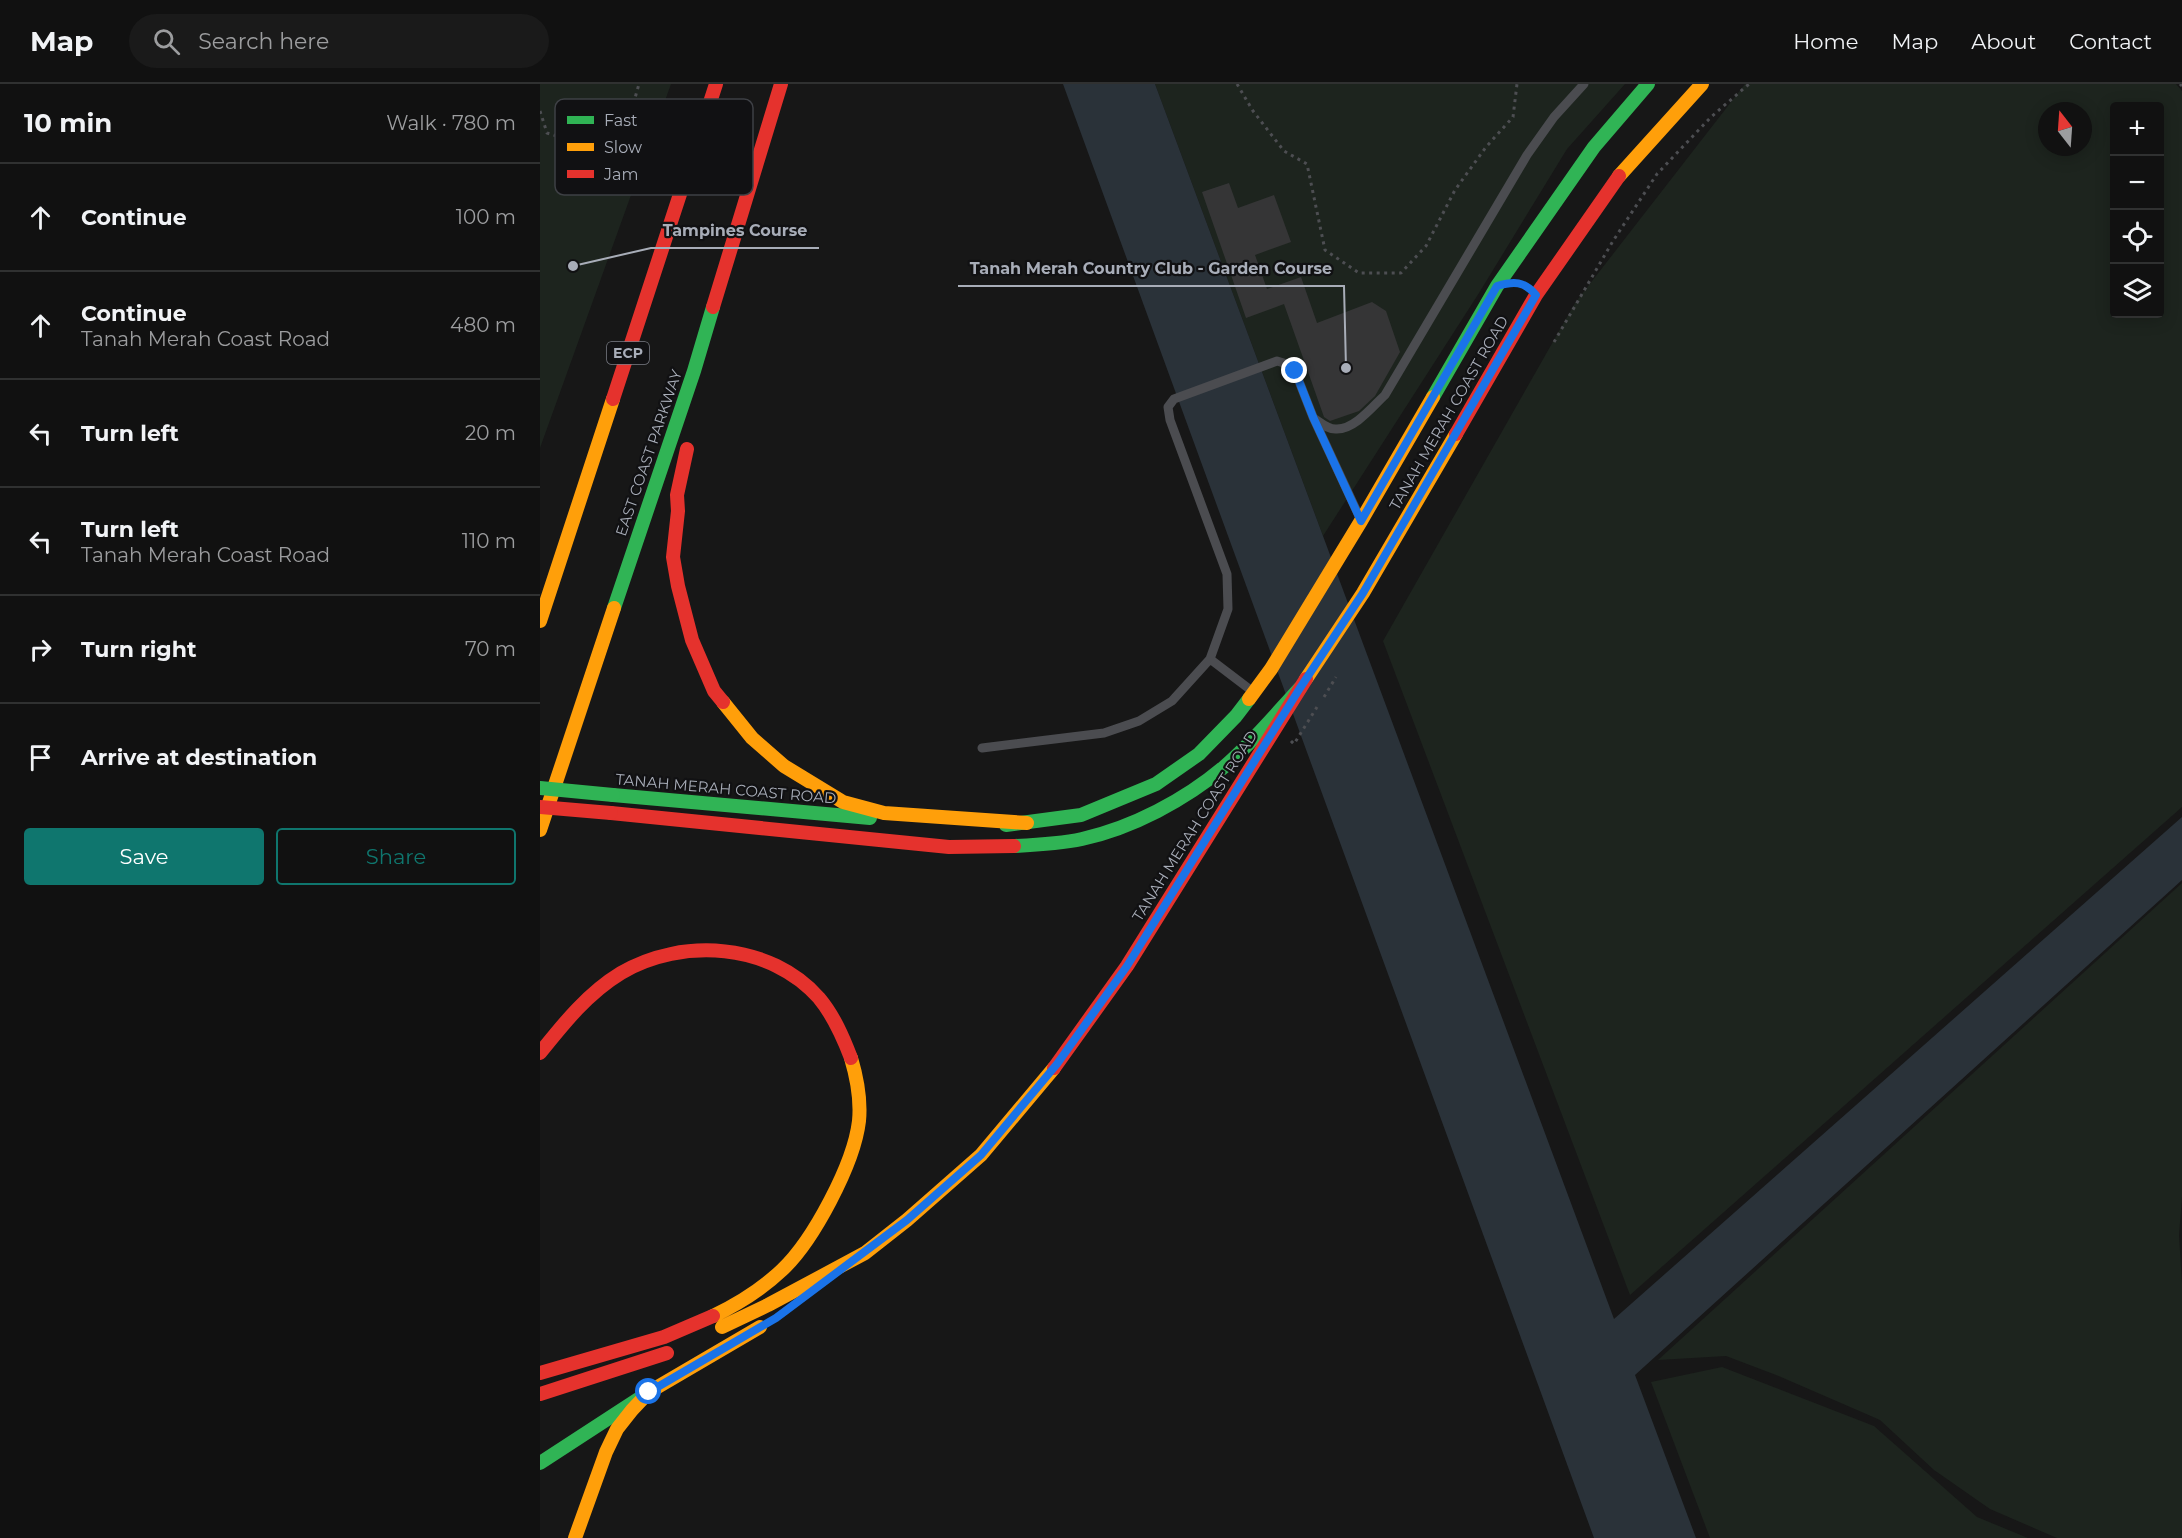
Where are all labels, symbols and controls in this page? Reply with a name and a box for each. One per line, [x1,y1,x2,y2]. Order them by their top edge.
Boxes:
search box [129,14,549,68]
text: Map [30,24,93,58]
icon: search [150,25,183,58]
text: Search here [198,28,329,55]
text: Home [1793,29,1858,54]
text: Map [1891,29,1938,54]
text: About [1971,29,2036,54]
text: Contact [2069,29,2152,54]
legend [555,99,753,195]
north arrow [2038,102,2092,156]
map controls [2110,102,2164,318]
button: + [2110,102,2164,156]
text: 10 min [24,107,112,139]
text: Walk · 780 m [386,111,516,135]
text: Fast [604,111,638,130]
text: Slow [604,138,642,157]
button: − [2110,156,2164,210]
text: Jam [603,165,638,184]
icon: ahead [24,201,57,234]
text: Continue [81,204,187,231]
text: 100 m [456,205,516,229]
button: locate [2110,210,2164,264]
callout: Tampines Course [651,214,819,248]
text: Tampines Course [663,221,807,240]
callout: Tanah Merah Country Club - Garden Course [958,252,1344,286]
text: Tanah Merah Country Club - Garden Course [970,259,1332,278]
button: layers [2110,264,2164,318]
text: Continue [81,300,187,327]
icon: ahead [24,309,57,342]
street label: TANAH MERAH COAST ROAD [1385,312,1512,513]
text: 480 m [450,313,516,337]
text: Tanah Merah Coast Road [81,327,330,351]
road number: ECP [607,342,649,364]
route end [1281,357,1307,383]
street label: EAST COAST PARKWAY [611,367,686,539]
icon: left [24,417,57,450]
text: Turn left [81,420,179,447]
text: 20 m [465,421,516,445]
text: Turn left [81,516,179,543]
icon: left [24,525,57,558]
text: 110 m [462,529,516,553]
text: Tanah Merah Coast Road [81,543,330,567]
icon: right [24,633,57,666]
text: Turn right [81,636,196,663]
text: 70 m [465,637,516,661]
street label: TANAH MERAH COAST ROAD [1128,727,1261,925]
icon: arrive [24,741,57,774]
text: Arrive at destination [81,744,317,771]
street label: TANAH MERAH COAST ROAD [615,769,837,808]
button: Save [24,828,264,885]
button: Share [276,828,516,885]
route start [635,1378,661,1404]

